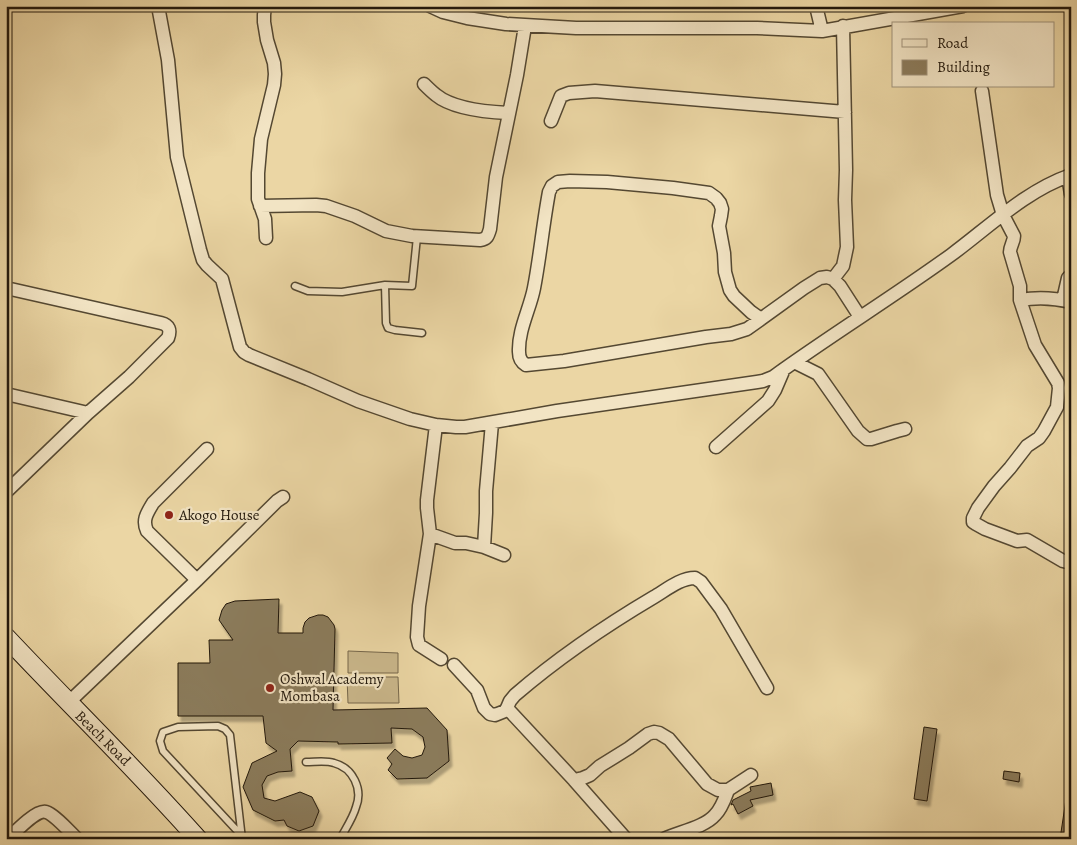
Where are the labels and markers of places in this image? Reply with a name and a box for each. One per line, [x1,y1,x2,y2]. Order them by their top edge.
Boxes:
place label: Akogo House [178,505,260,525]
marker: Akogo House [163,509,175,521]
place label: Oshwal Academy Mombasa [280,669,384,706]
marker: Oshwal Academy Mombasa [264,682,276,694]

